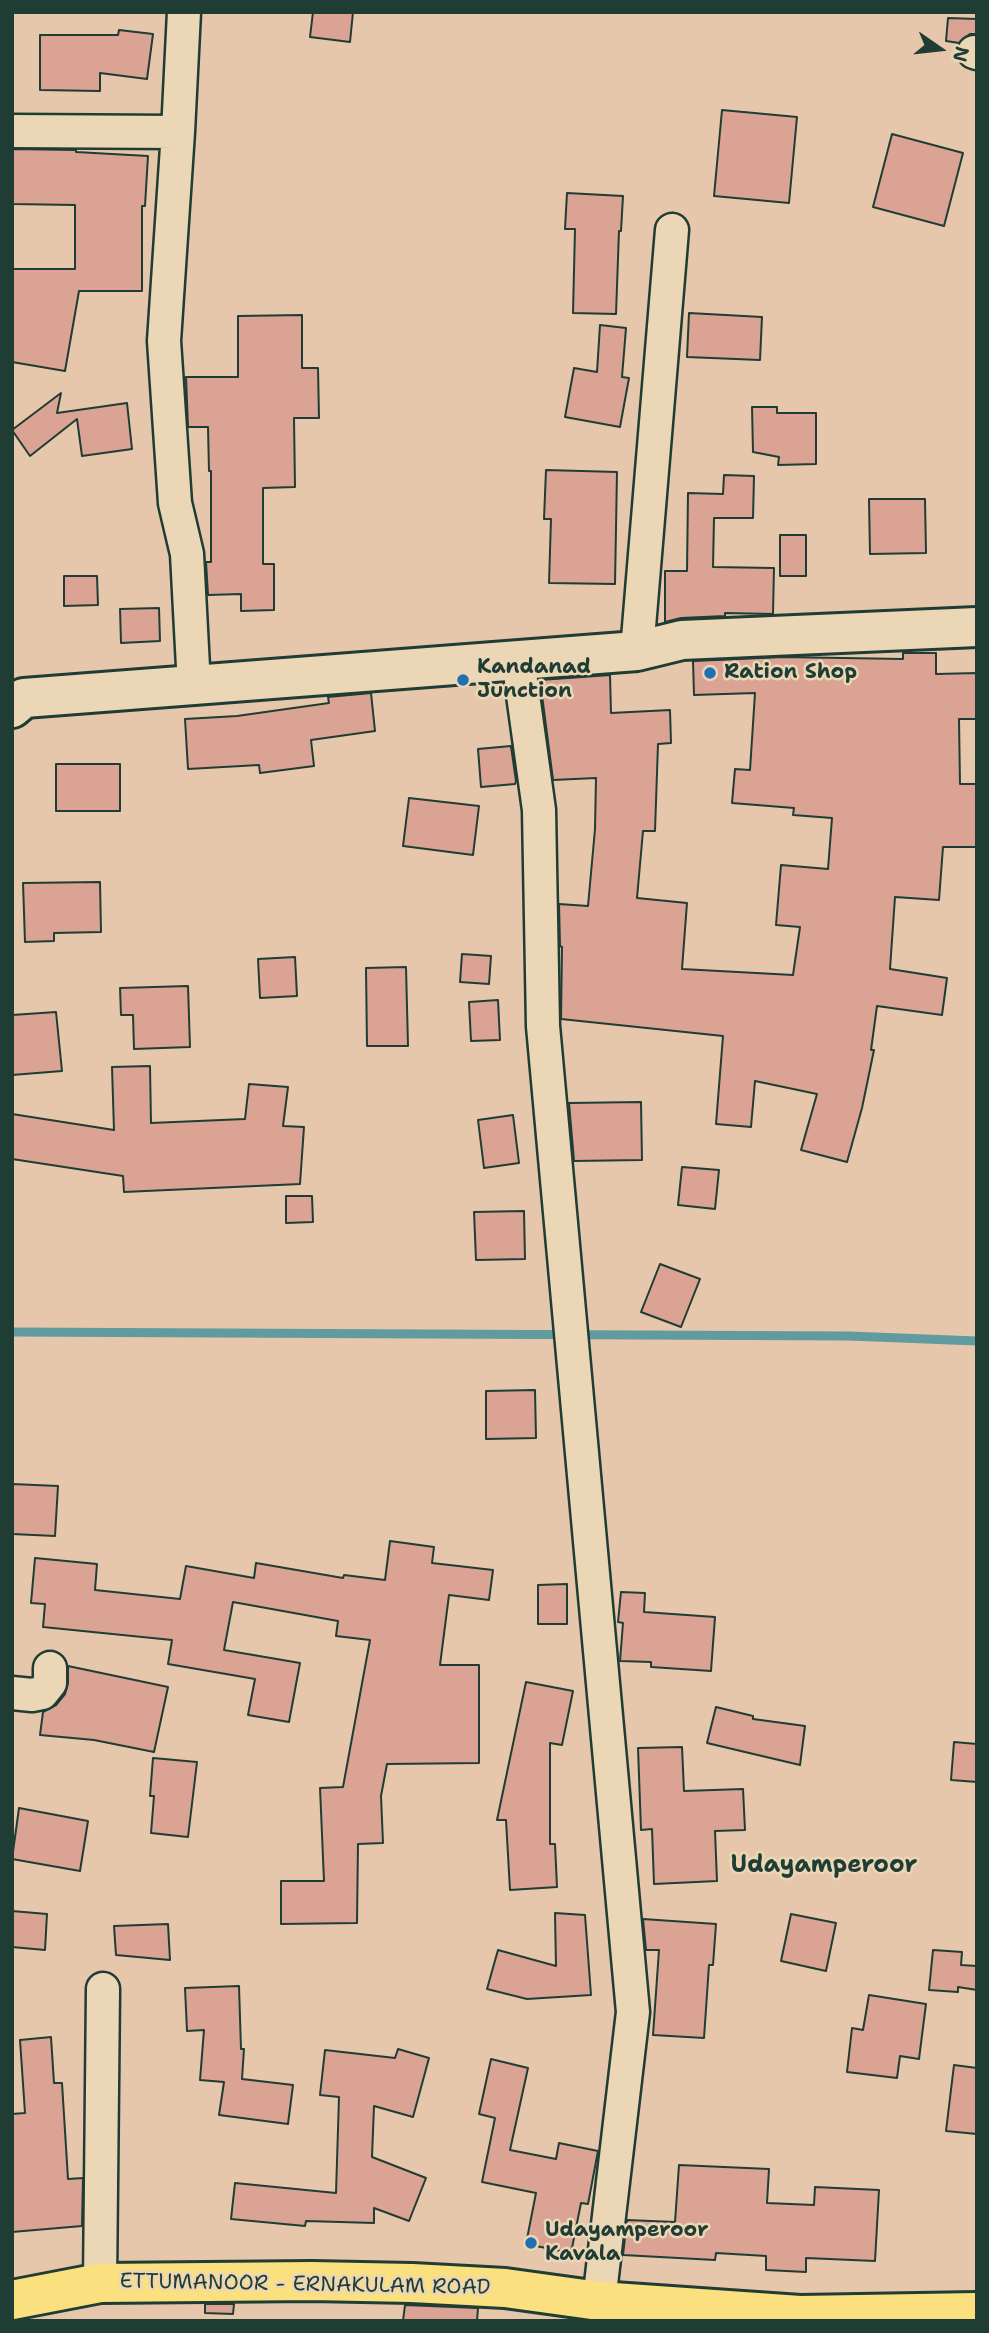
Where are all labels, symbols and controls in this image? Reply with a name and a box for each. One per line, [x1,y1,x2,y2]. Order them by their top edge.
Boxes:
north arrow [905,14,975,84]
text: N [947,44,975,65]
place label: Kandanad Junction [477,655,591,705]
place label: Ration Shop [724,660,857,686]
marker: Ration Shop [702,665,718,681]
marker: Kandanad Junction [455,672,471,688]
district label: Udayamperoor [731,1852,917,1880]
place label: Udayamperoor Kavala [545,2218,708,2268]
marker: Udayamperoor Kavala [523,2235,539,2251]
street label: ETTUMANOOR - ERNAKULAM ROAD [119,2269,491,2301]

